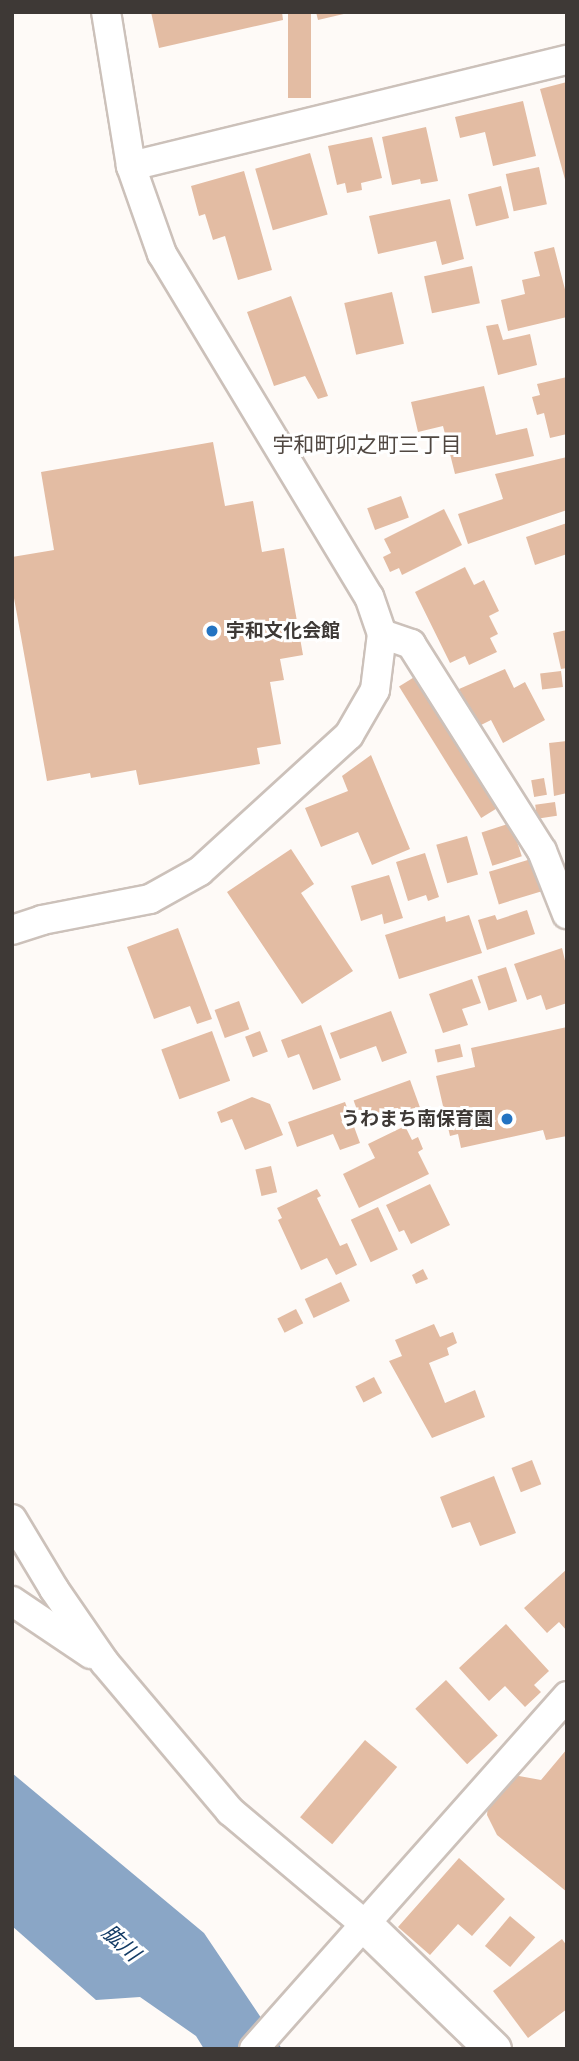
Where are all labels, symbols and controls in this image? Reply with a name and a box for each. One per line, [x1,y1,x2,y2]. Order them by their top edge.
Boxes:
district label: 宇和町卯之町三丁目 [273,432,461,458]
place label: 宇和文化会館 [226,620,340,642]
marker: 宇和文化会館 [204,623,220,639]
place label: うわまち南保育園 [341,1108,493,1130]
marker: うわまち南保育園 [499,1111,515,1127]
water label: 肱川 [97,1920,145,1966]

